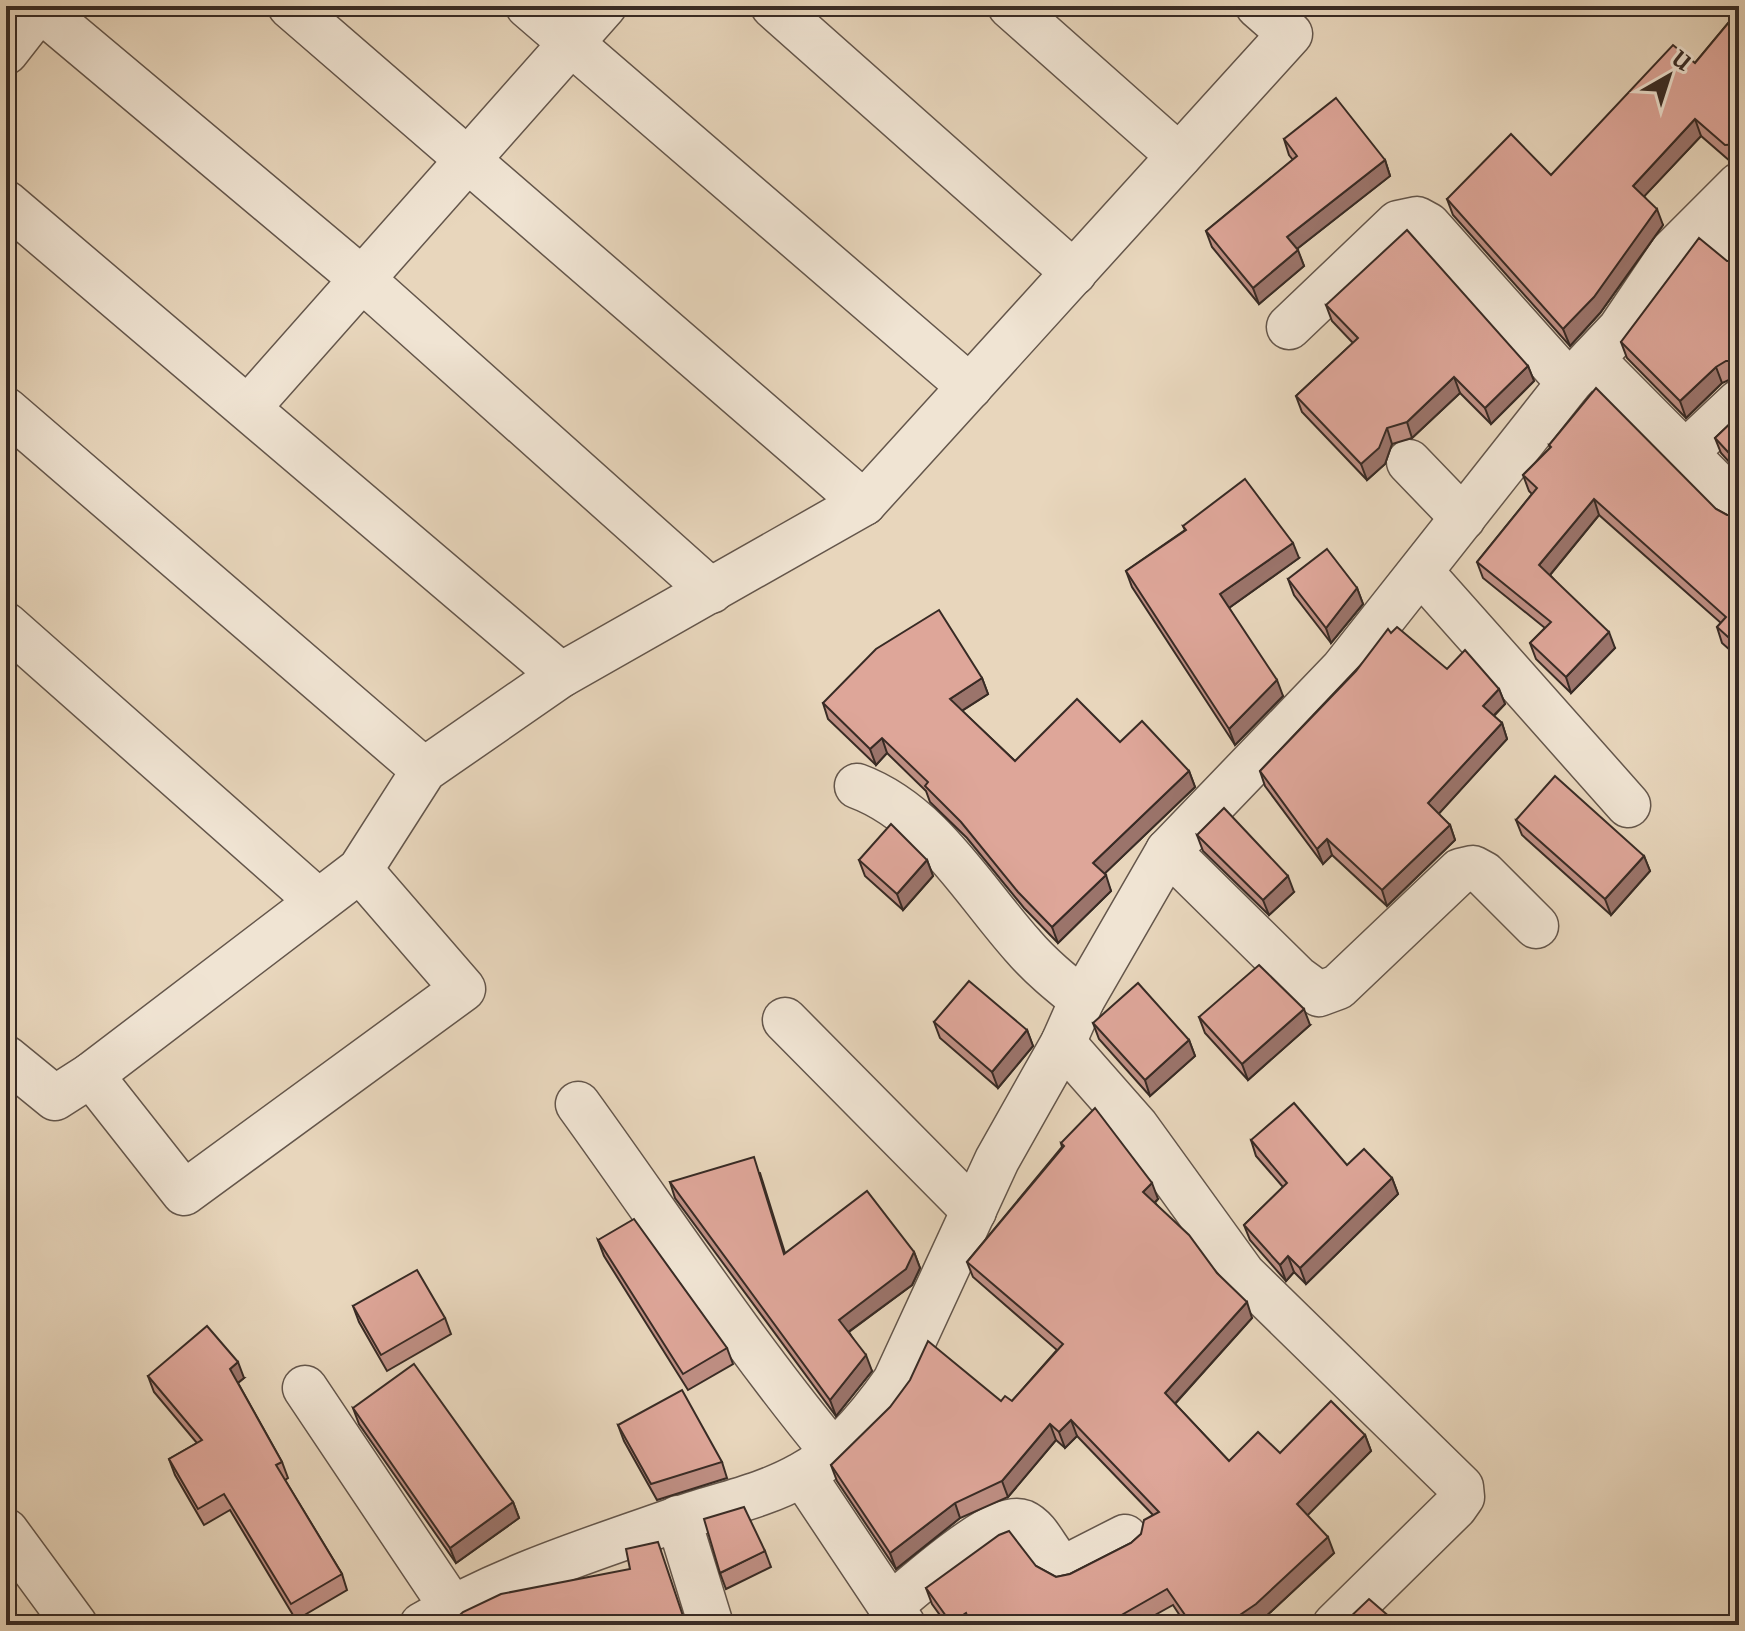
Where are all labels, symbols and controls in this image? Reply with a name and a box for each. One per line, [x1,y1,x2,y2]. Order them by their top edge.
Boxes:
north arrow [1629,36,1709,116]
text: U [1665,45,1696,77]

